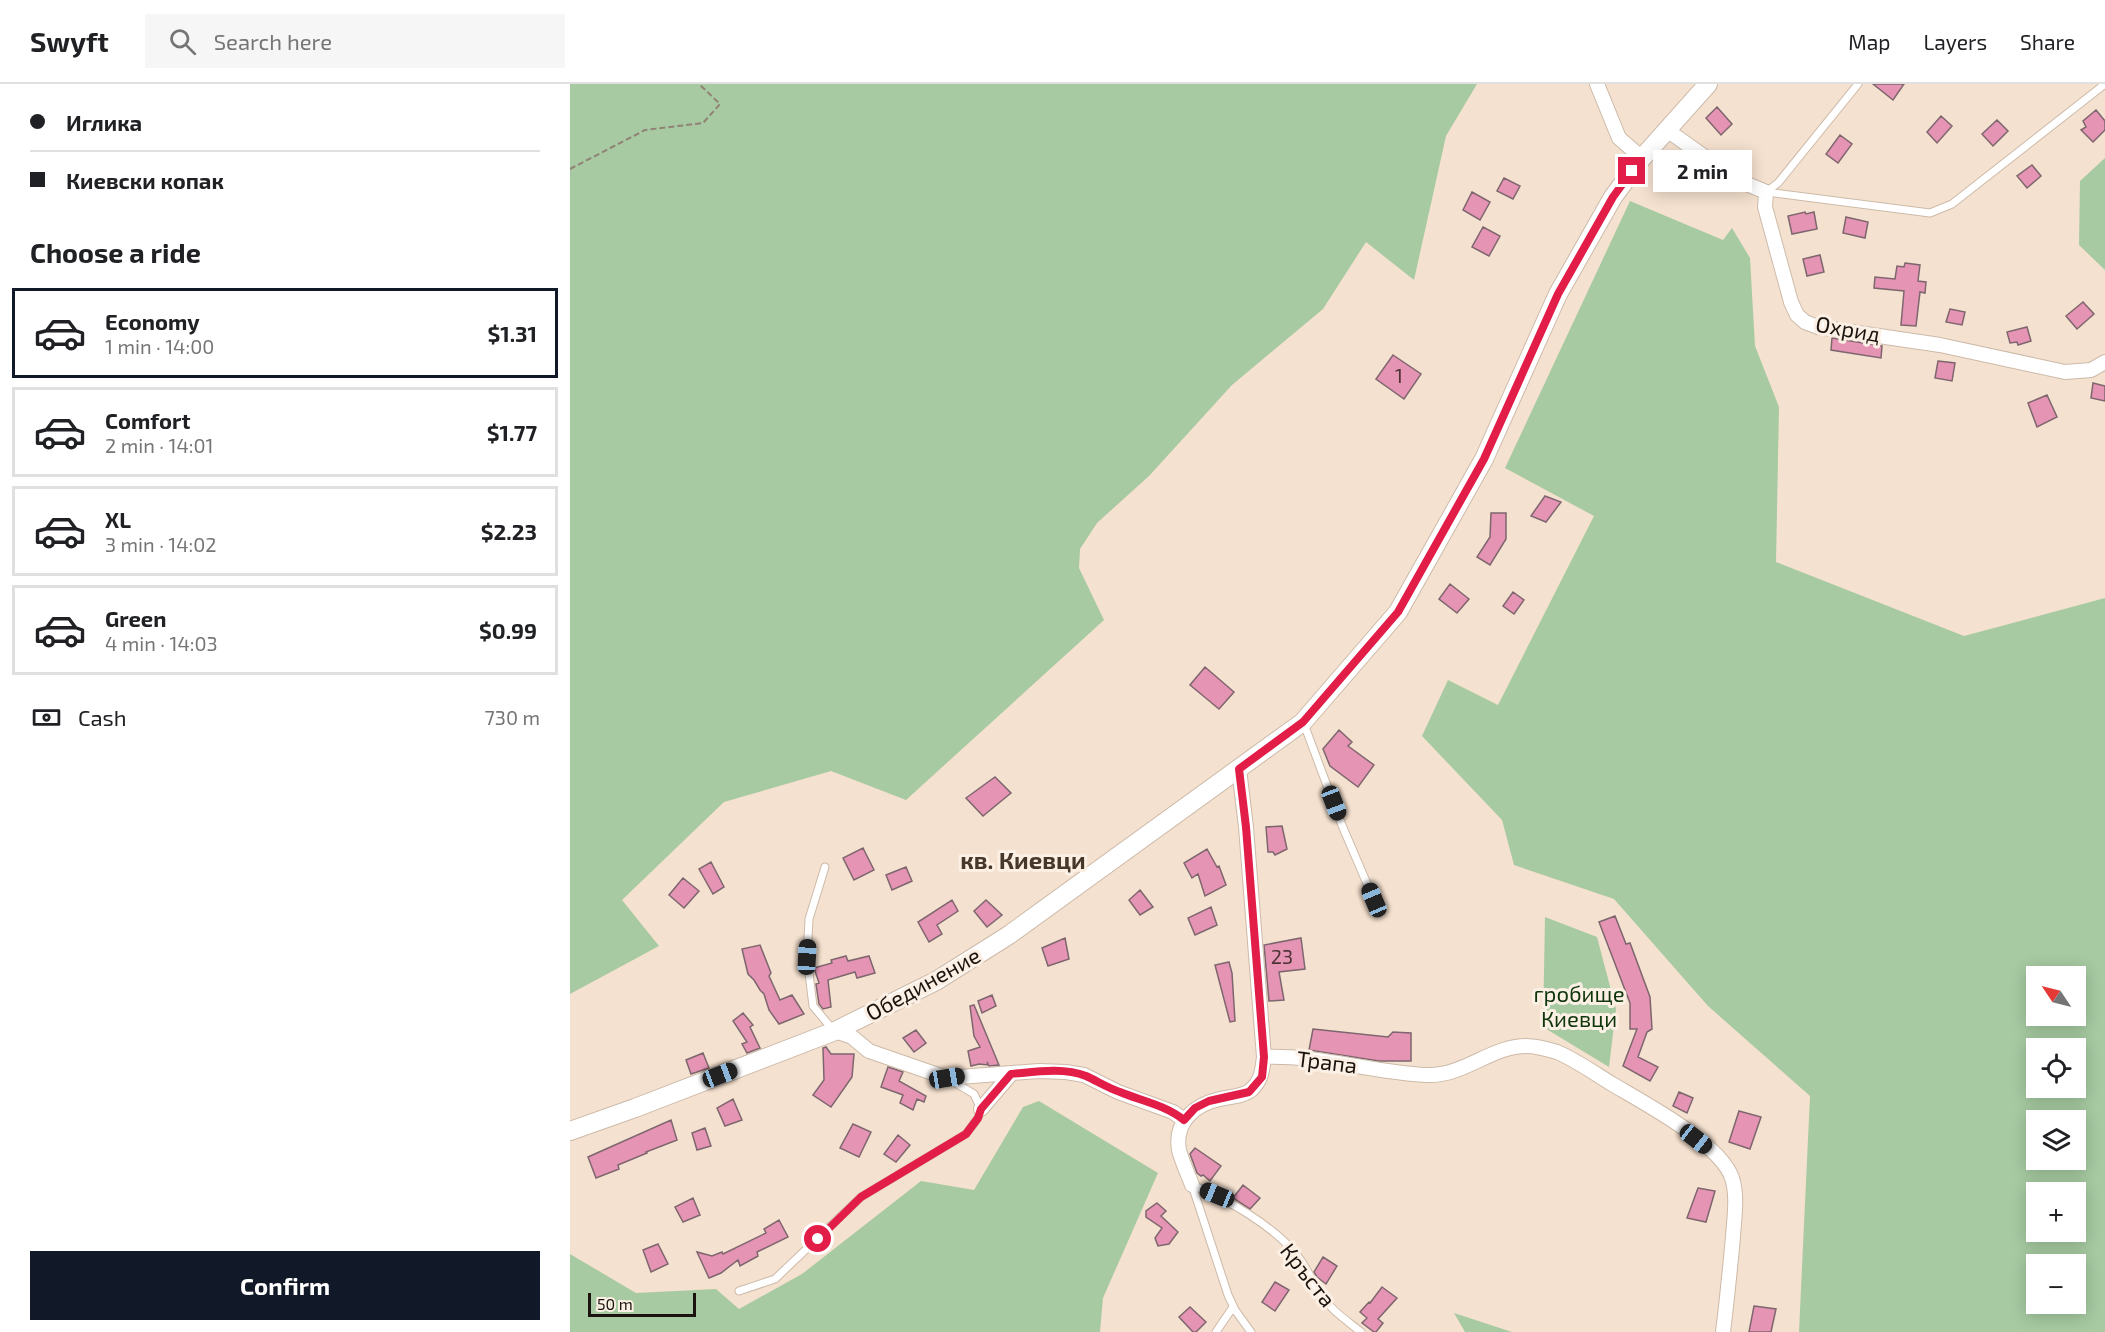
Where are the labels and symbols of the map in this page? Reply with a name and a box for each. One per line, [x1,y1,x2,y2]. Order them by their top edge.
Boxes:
callout: 2 min [1653,150,1752,192]
route end [1618,157,1645,184]
street label: Охрид [1814,310,1883,346]
house number: 1 [1395,363,1403,387]
car [1319,783,1349,823]
district label: кв. Киевци [960,845,1086,874]
car [1359,880,1389,920]
car [797,939,817,975]
street label: Обединение [861,941,984,1025]
house number: 23 [1271,944,1293,968]
north arrow [2026,966,2086,1026]
park label: гробище Киевци [1533,980,1625,1031]
street label: Трапа [1295,1044,1359,1078]
car [700,1060,740,1090]
car [928,1066,966,1090]
car [1676,1121,1716,1157]
car [1197,1180,1237,1210]
route start [804,1225,831,1252]
street label: Кръста [1276,1237,1342,1311]
scale bar [588,1290,696,1318]

